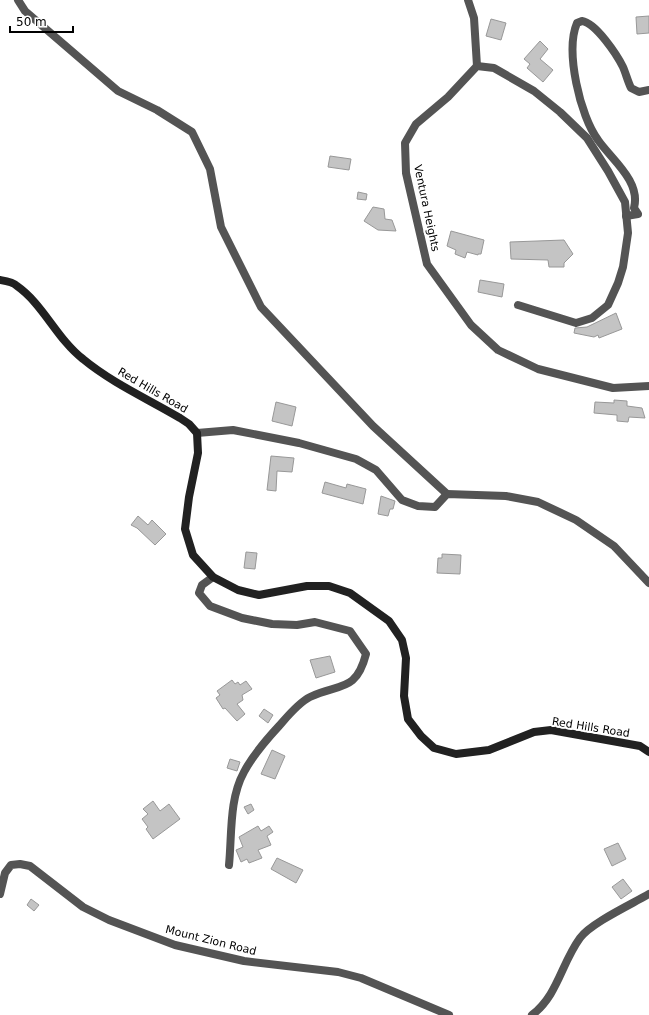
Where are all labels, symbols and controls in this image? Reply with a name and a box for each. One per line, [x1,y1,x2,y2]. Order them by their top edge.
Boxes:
scale bar [10,8,73,34]
text: 50 m [16,15,47,29]
street label: Ventura Heights [411,163,442,253]
street label: Red Hills Road [115,365,190,416]
street label: Red Hills Road [551,715,631,740]
street label: Mount Zion Road [164,923,258,958]

